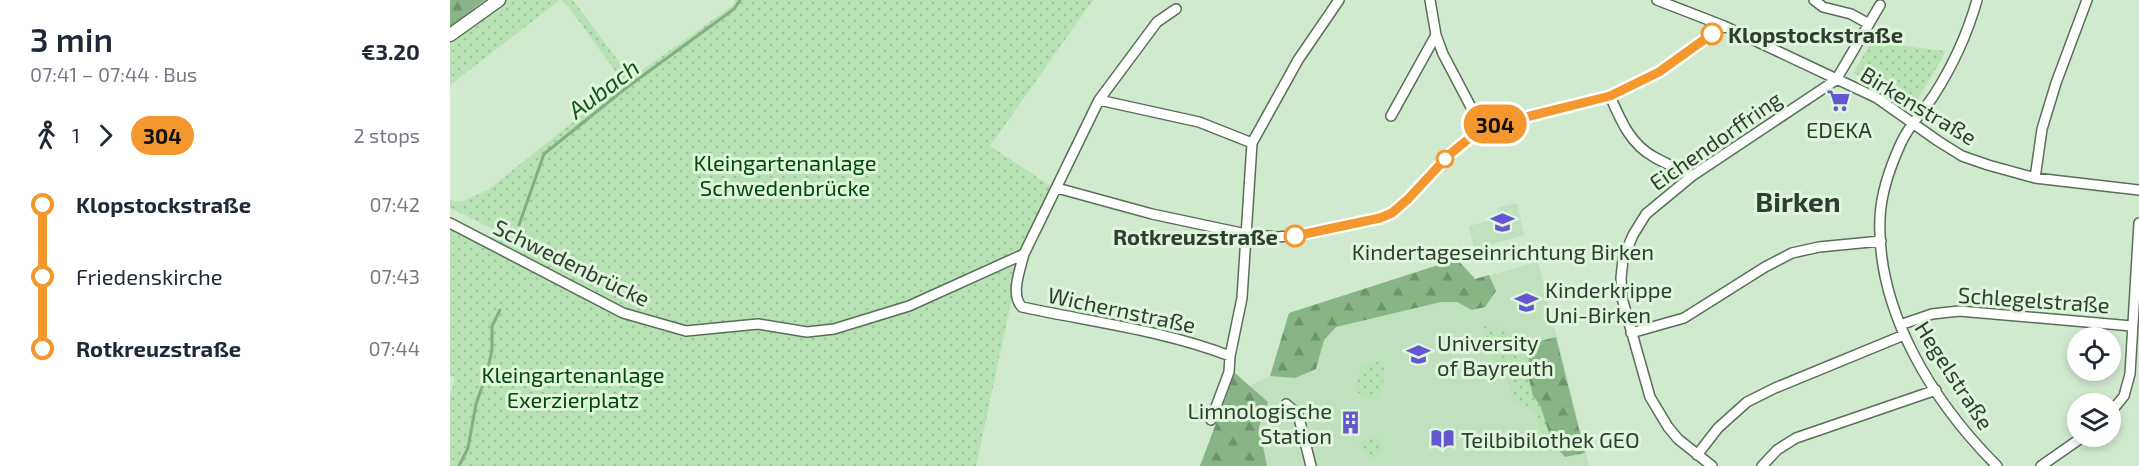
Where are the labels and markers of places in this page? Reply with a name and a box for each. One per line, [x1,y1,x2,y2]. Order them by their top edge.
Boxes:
place label: Klopstockstraße [1728,21,1903,47]
marker: Klopstockstraße [1701,23,1723,45]
supermarket icon: EDEKA [1826,87,1852,113]
place label: EDEKA [1806,116,1872,142]
unlabelled marker [1436,150,1454,168]
school or university icon: Kindertageseinrichtung Birken [1490,209,1516,235]
place label: Rotkreuzstraße [1113,223,1278,249]
marker: Rotkreuzstraße [1284,225,1306,247]
place label: Kindertageseinrichtung Birken [1352,238,1654,264]
place label: Kinderkrippe Uni-Birken [1545,276,1672,327]
school or university icon: Kinderkrippe Uni-Birken [1514,289,1540,315]
place label: University of Bayreuth [1437,329,1554,380]
school or university icon: University of Bayreuth [1406,342,1432,368]
place label: Limnologische Station [1187,397,1332,448]
building icon: Limnologische Station [1337,410,1363,436]
library icon: Teilbibilothek GEO [1430,426,1456,452]
place label: Teilbibilothek GEO [1461,426,1640,452]

